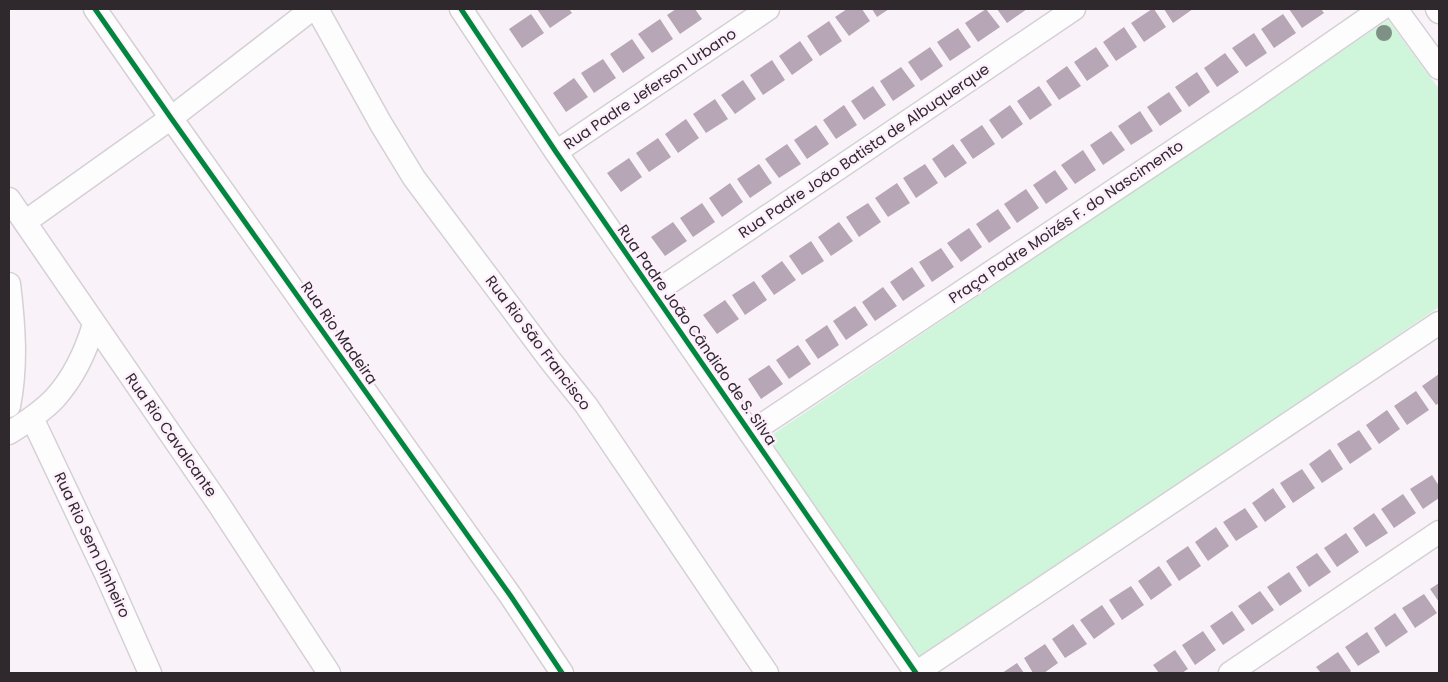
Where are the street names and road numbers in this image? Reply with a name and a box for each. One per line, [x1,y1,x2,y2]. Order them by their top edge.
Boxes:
street label: Rua Padre Jeferson Urbano [559,23,740,154]
street label: Rua Padre João Batista de Albuquerque [734,58,993,243]
street label: Praça Padre Moizés F. do Nascimento [944,135,1187,308]
street label: Rua Padre João Cândido de S. Silva [613,220,782,449]
street label: Rua Rio São Francisco [481,271,596,415]
street label: Rua Rio Madeira [296,277,383,388]
street label: Rua Rio Cavalcante [121,369,222,501]
street label: Rua Rio Sem Dinheiro [49,469,135,621]

